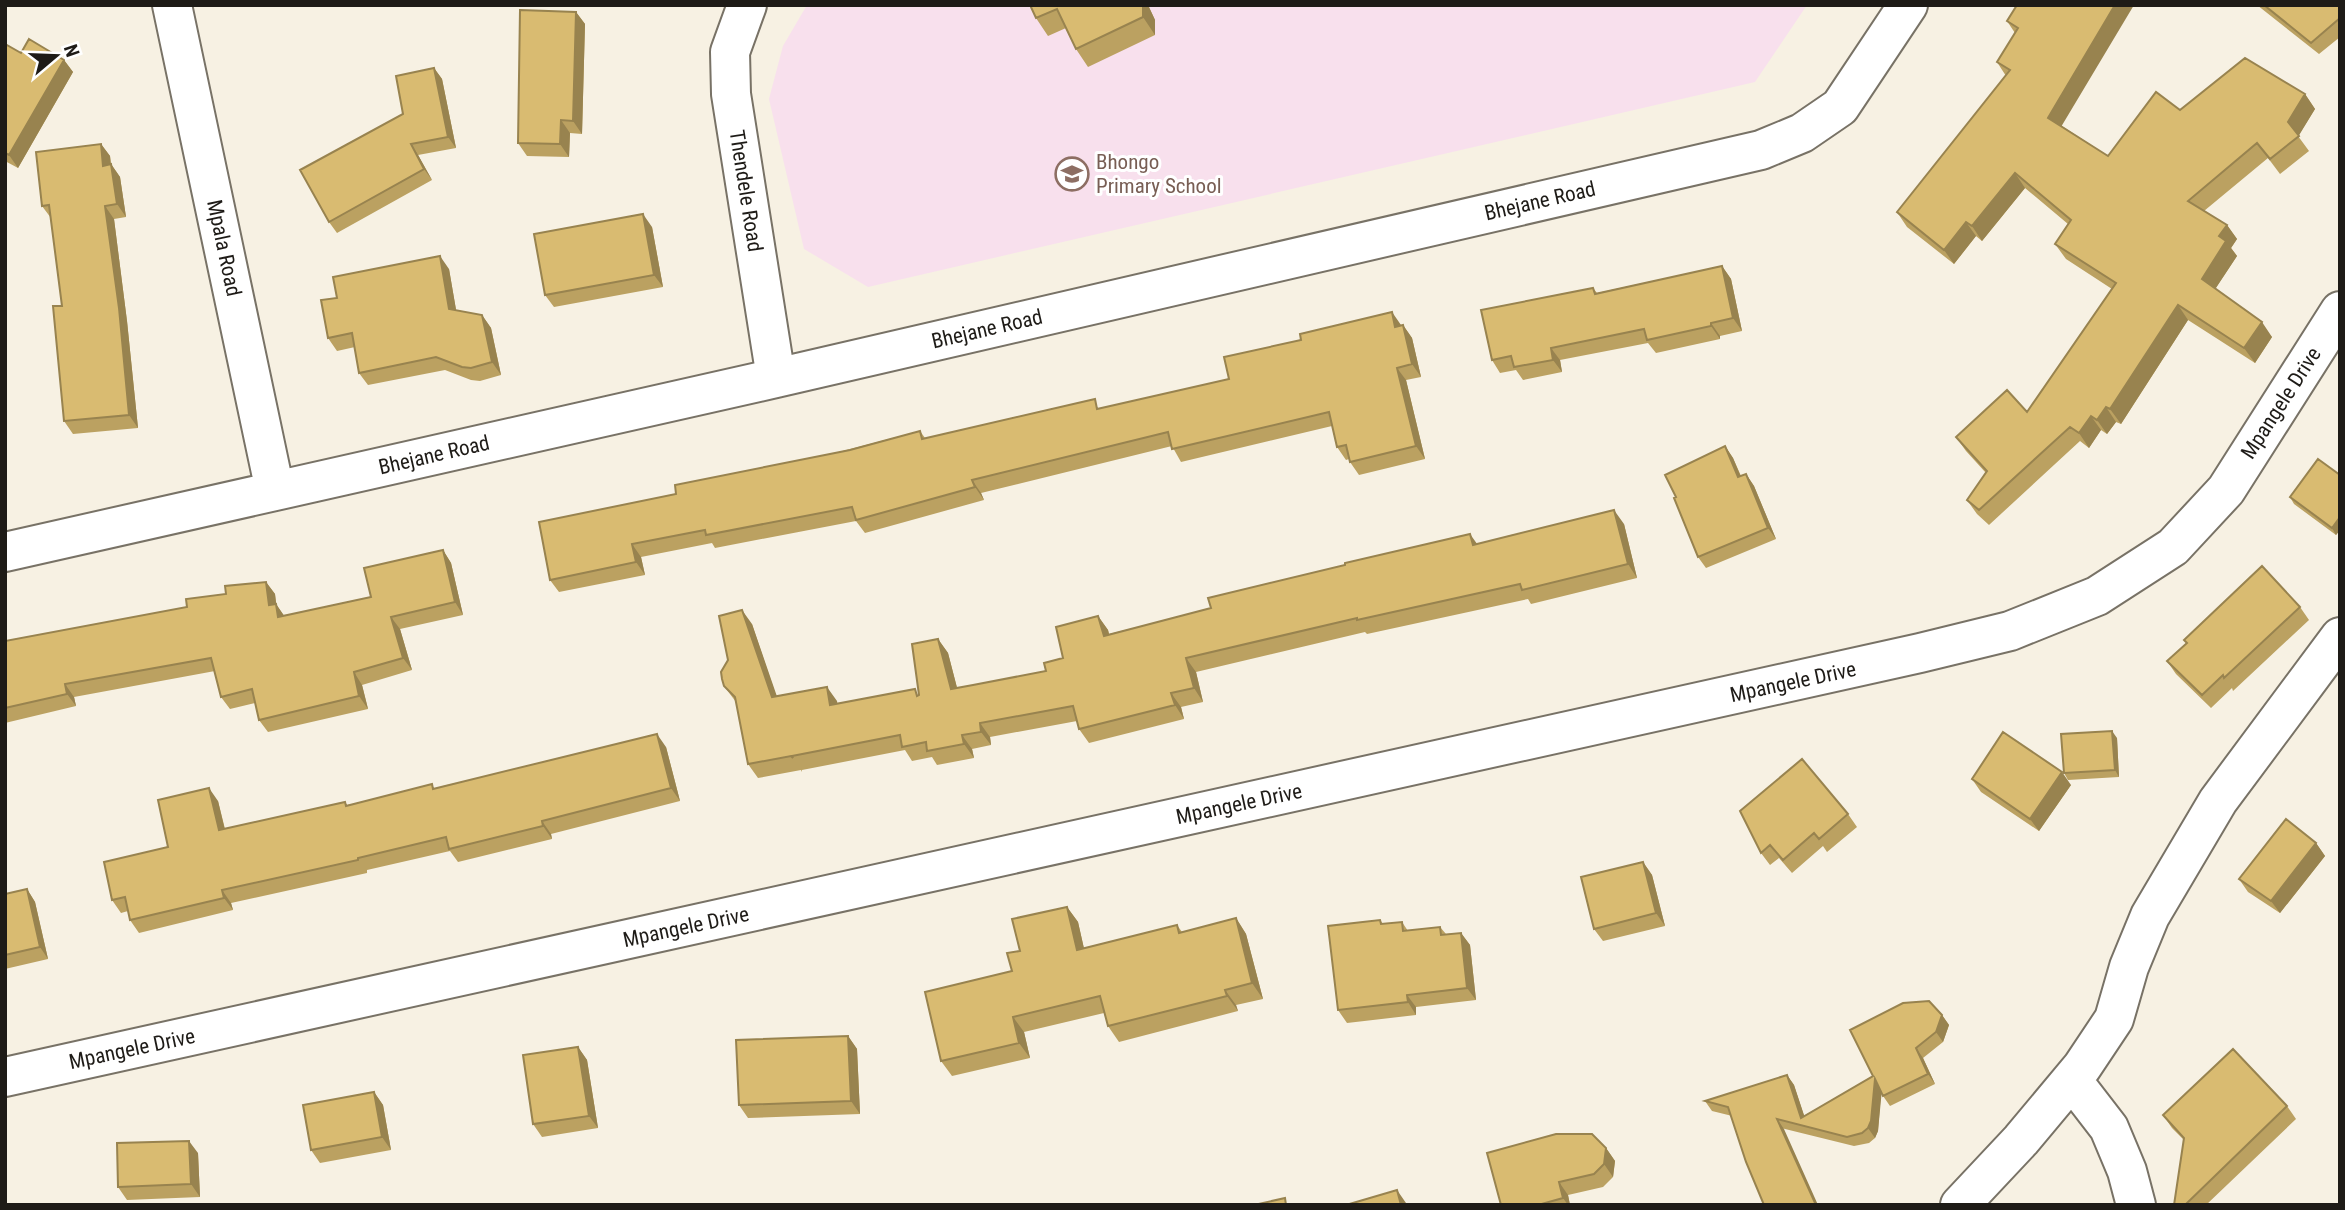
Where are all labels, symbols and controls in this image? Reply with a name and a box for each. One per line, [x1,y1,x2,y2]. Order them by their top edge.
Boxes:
north arrow [21,21,91,91]
text: N [59,41,84,60]
street label: Thendele Road [725,128,767,254]
place label: Bhongo Primary School [1096,150,1222,198]
school or university icon: Bhongo Primary School [1053,155,1091,193]
street label: Bhejane Road [1482,177,1598,225]
street label: Mpala Road [202,198,246,298]
street label: Bhejane Road [929,305,1045,353]
street label: Mpangele Drive [2236,343,2326,463]
street label: Bhejane Road [376,431,492,479]
street label: Mpangele Drive [1728,657,1858,707]
street label: Mpangele Drive [1174,779,1304,829]
street label: Mpangele Drive [621,902,751,952]
street label: Mpangele Drive [67,1024,197,1074]

